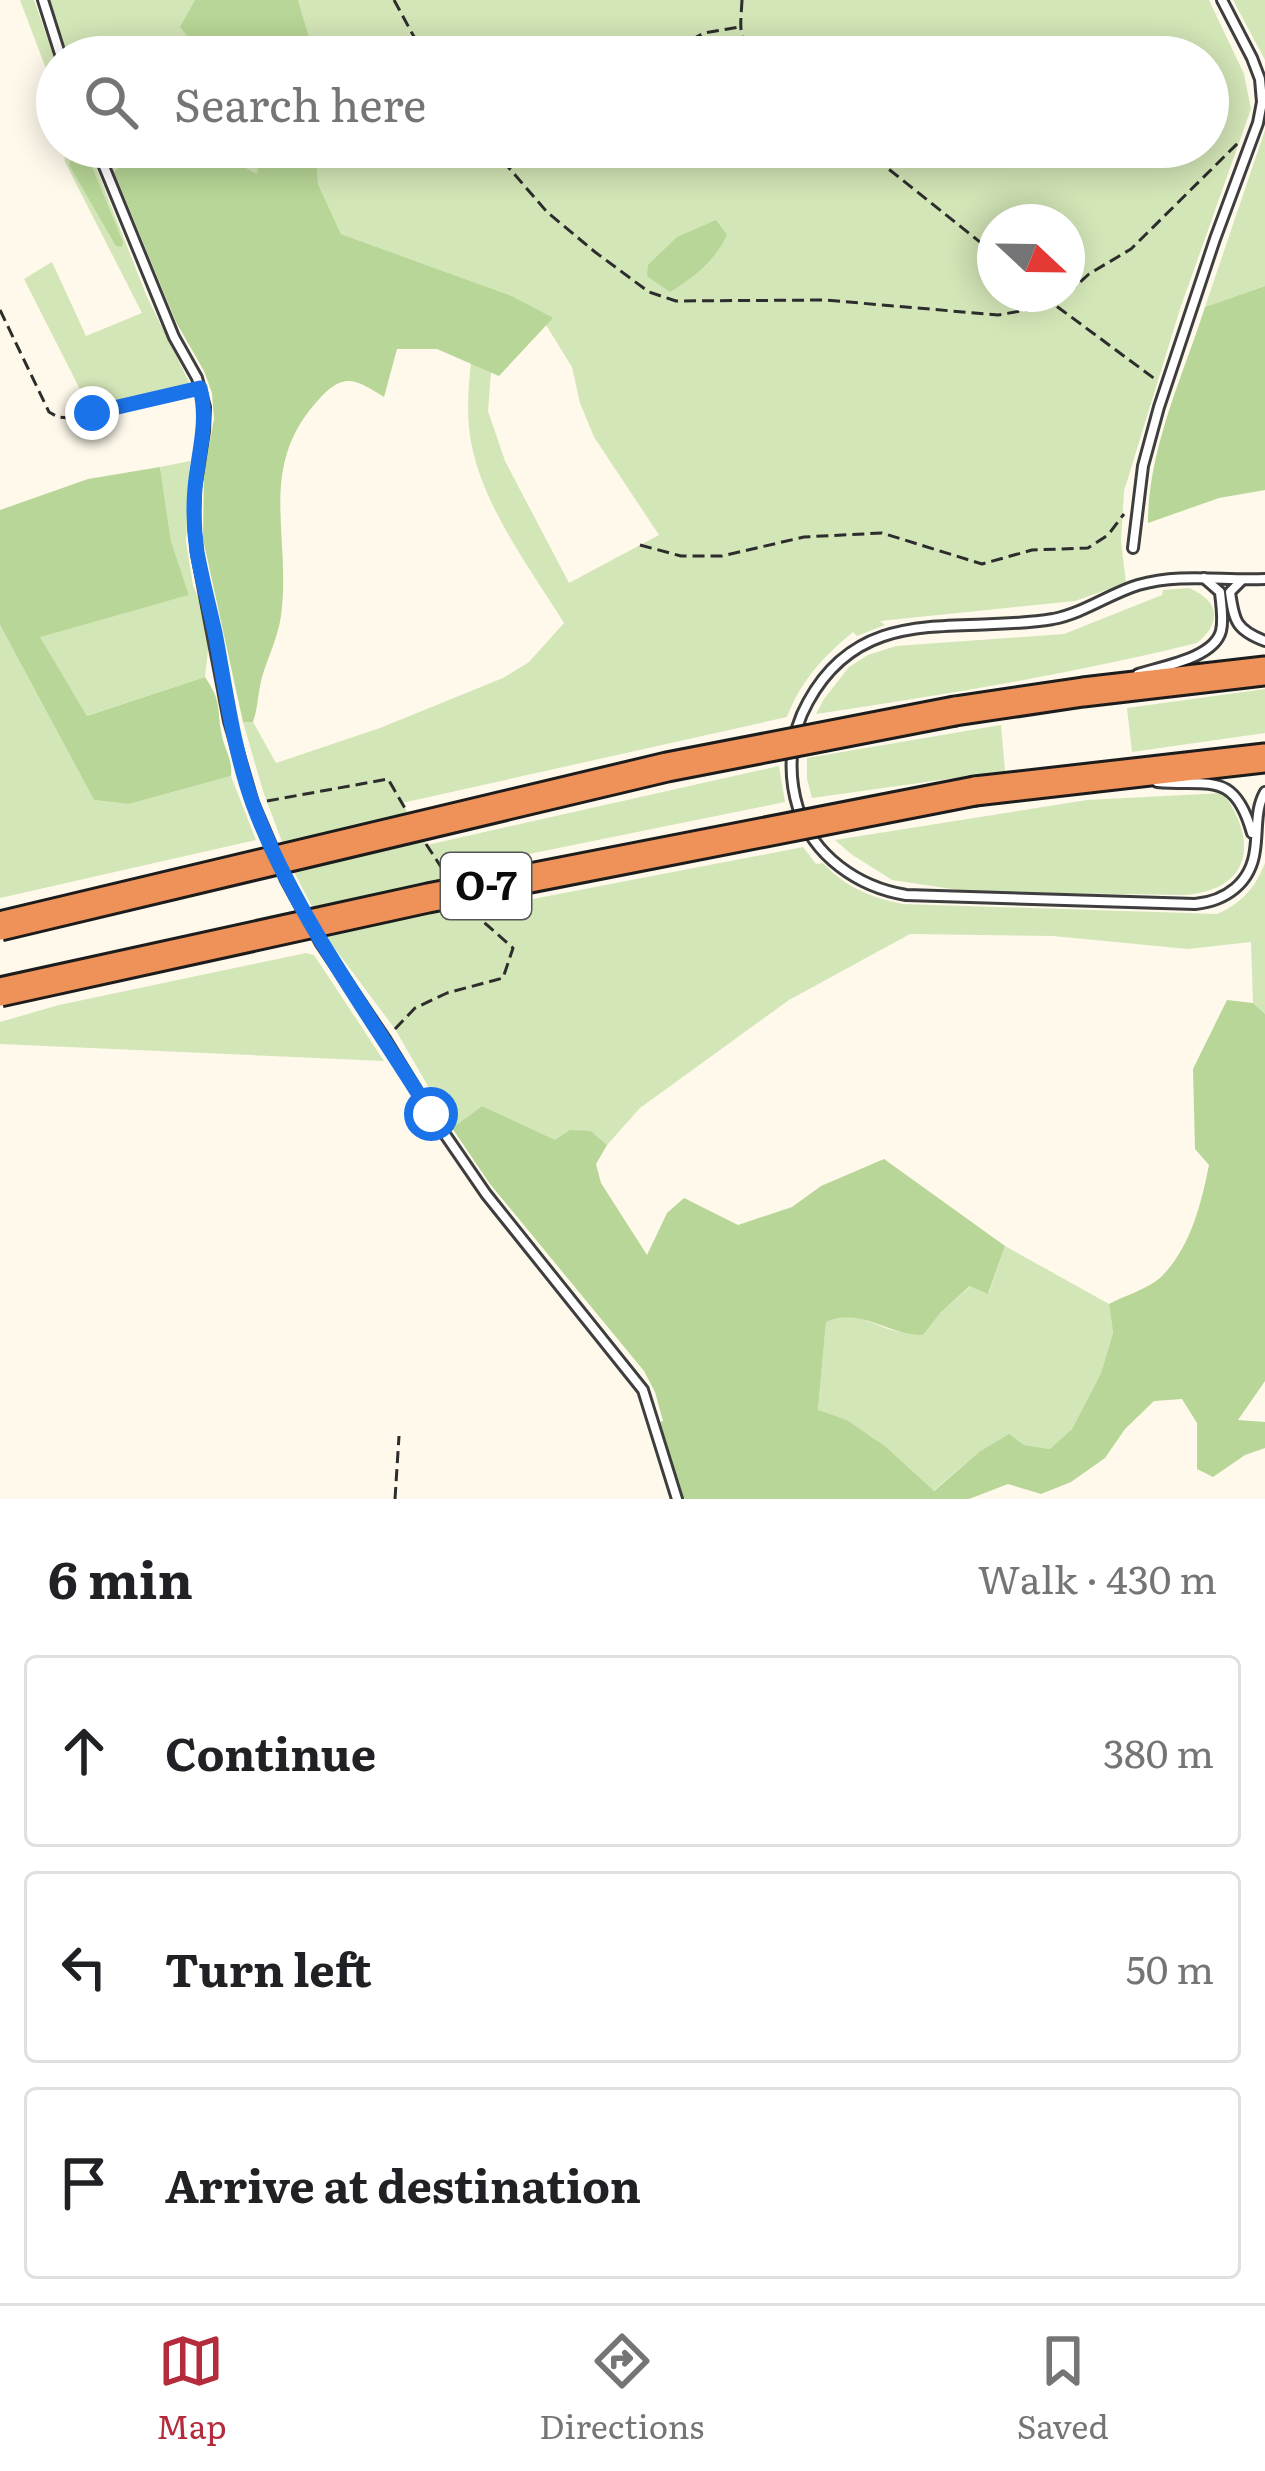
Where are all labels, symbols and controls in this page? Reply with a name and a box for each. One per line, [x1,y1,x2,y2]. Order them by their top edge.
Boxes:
search box [36,36,1229,168]
icon: search [78,69,144,135]
text: Search here [174,69,426,136]
north arrow [977,204,1085,312]
route end [65,386,119,440]
road number: O-7 [441,853,531,919]
route start [404,1087,458,1141]
text: 6 min [48,1539,193,1615]
text: Walk · 430 m [978,1548,1217,1606]
icon: ahead [51,1718,117,1784]
text: Continue [165,1718,376,1785]
text: 380 m [1103,1722,1214,1780]
icon: left [51,1934,117,2000]
text: Turn left [165,1934,372,2001]
text: 50 m [1126,1938,1214,1996]
icon: arrive [51,2150,117,2216]
text: Arrive at destination [165,2150,641,2217]
tab: Map [156,2328,227,2449]
tab: Directions [539,2328,704,2449]
tab: Saved [1017,2328,1109,2449]

